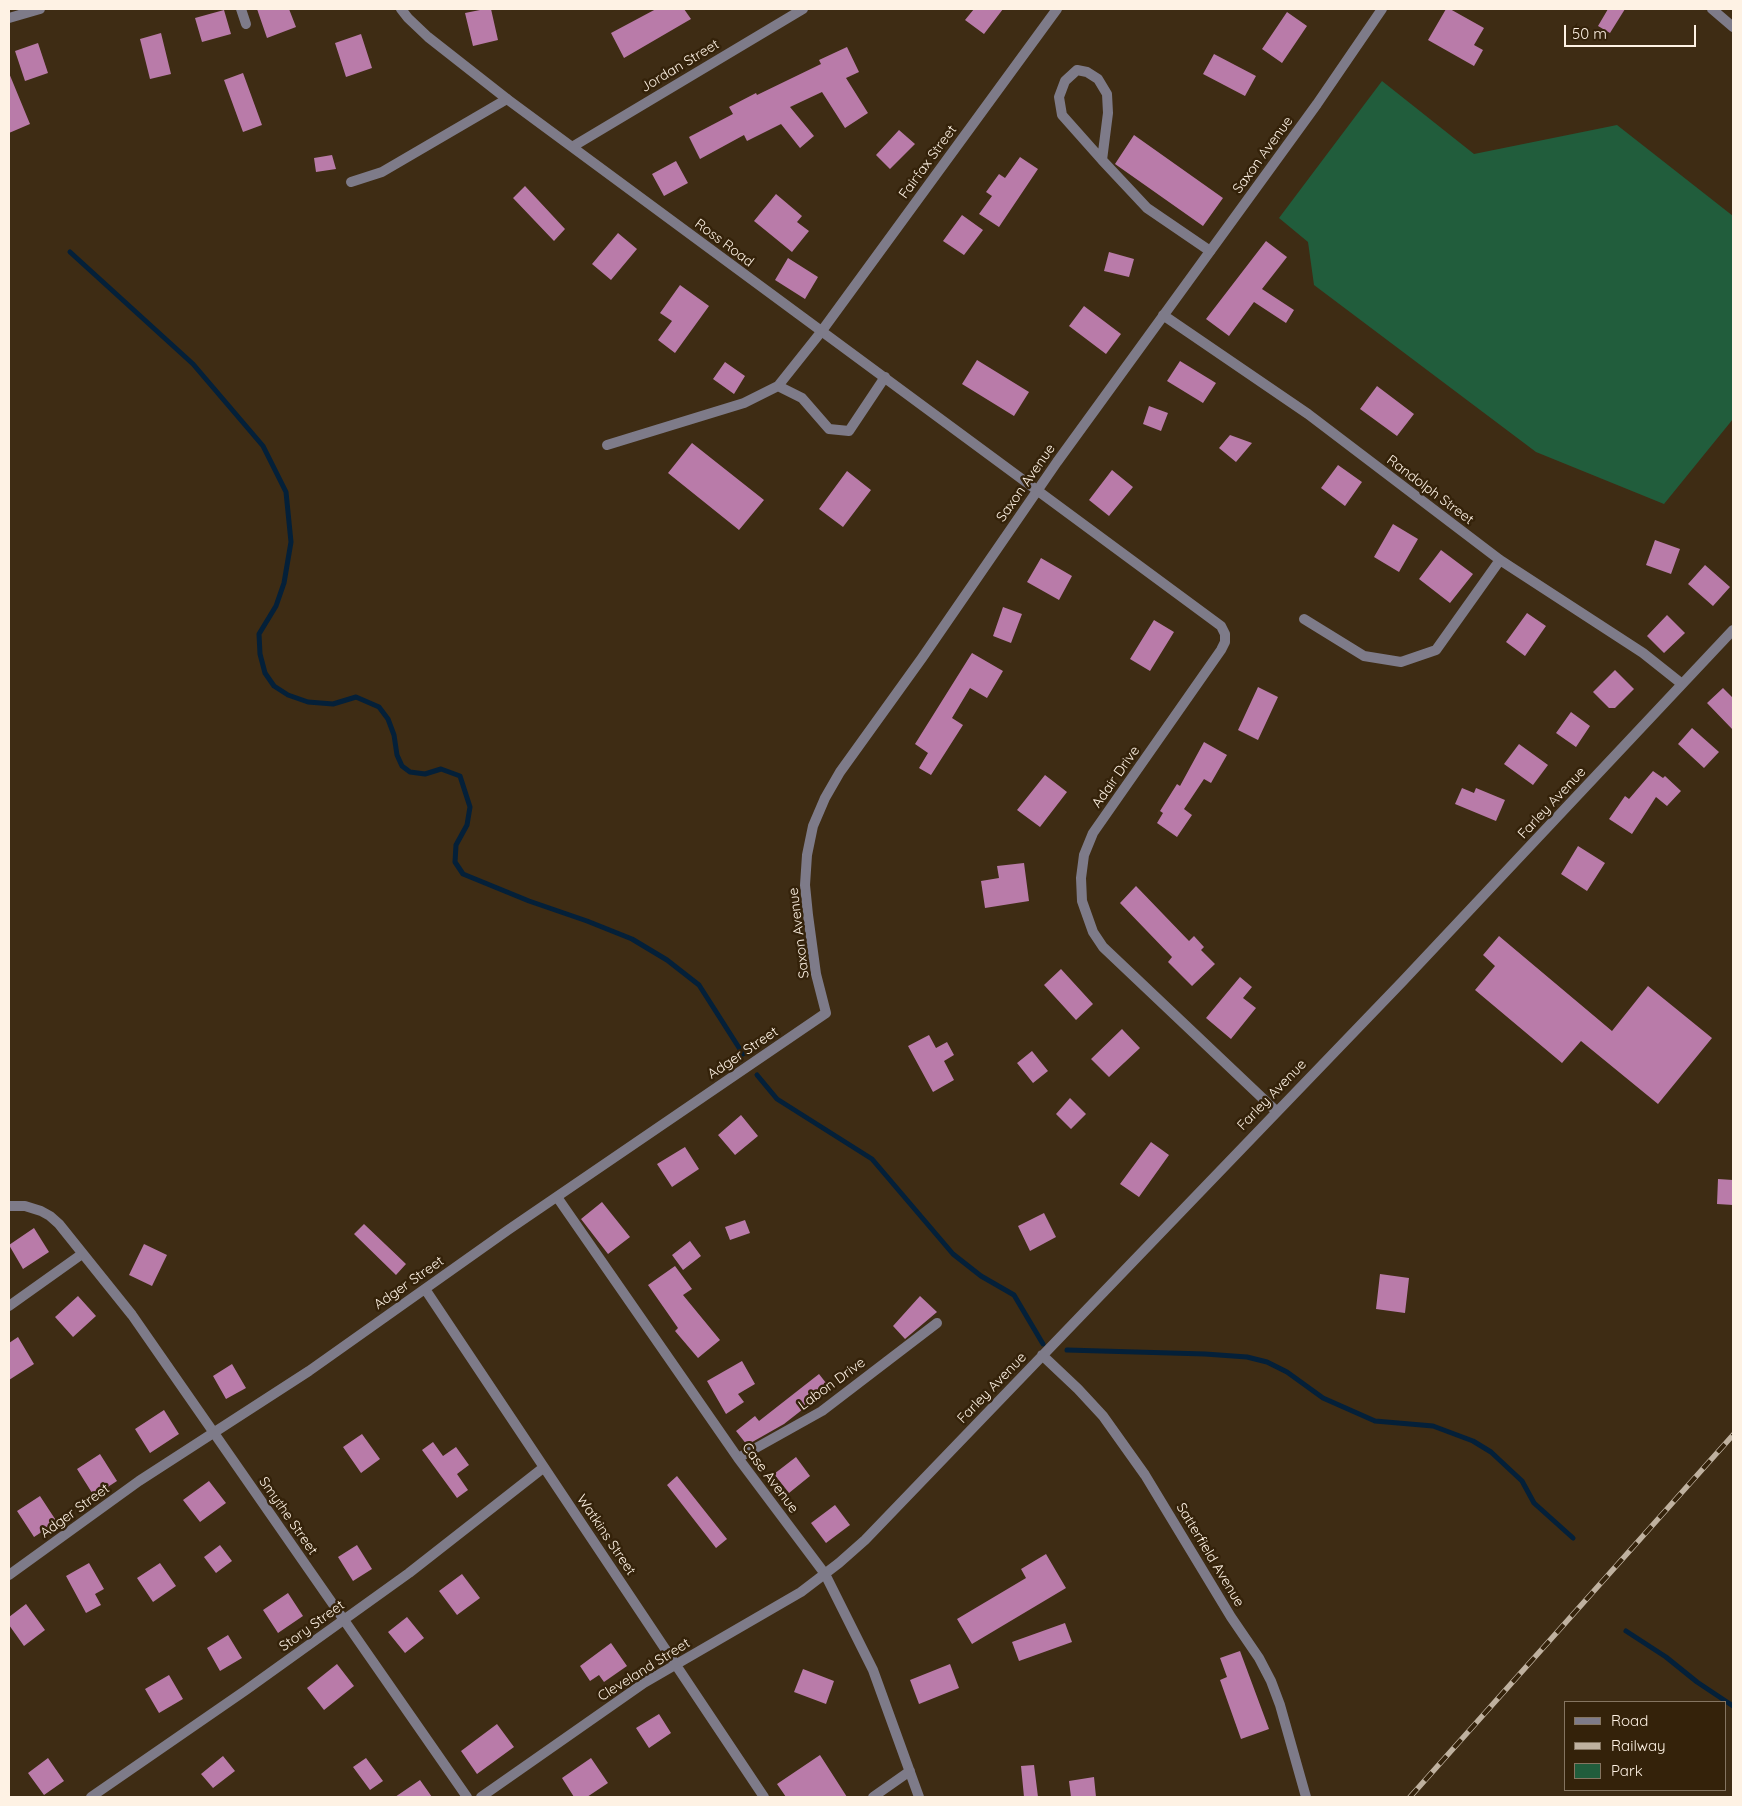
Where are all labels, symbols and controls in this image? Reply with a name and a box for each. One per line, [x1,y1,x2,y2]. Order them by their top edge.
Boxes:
scale bar [1567,15,1700,47]
text: 50 m [1572,24,1607,43]
street label: Jordan Street [638,36,722,96]
street label: Saxon Avenue [1229,113,1297,197]
street label: Fairfax Street [896,122,960,202]
street label: Ross Road [691,215,757,271]
street label: Saxon Avenue [993,441,1059,525]
street label: Randolph Street [1383,452,1477,528]
street label: Adair Drive [1088,743,1144,811]
street label: Farley Avenue [1514,764,1590,842]
street label: Saxon Avenue [785,887,813,979]
street label: Adger Street [705,1023,781,1083]
street label: Farley Avenue [1234,1056,1310,1134]
street label: Adger Street [371,1253,447,1313]
street label: Farley Avenue [954,1349,1030,1427]
street label: Labon Drive [795,1354,869,1414]
street label: Case Avenue [738,1439,802,1517]
street label: Smythe Street [255,1474,321,1558]
street label: Adger Street [37,1480,113,1542]
street label: Watkins Street [573,1491,639,1579]
street label: Satterfield Avenue [1172,1500,1248,1610]
street label: Story Street [276,1597,348,1655]
street label: Cleveland Street [595,1635,693,1705]
legend [1564,1701,1727,1791]
text: Road [1611,1711,1648,1730]
text: Railway [1611,1736,1666,1755]
text: Park [1611,1761,1643,1780]

